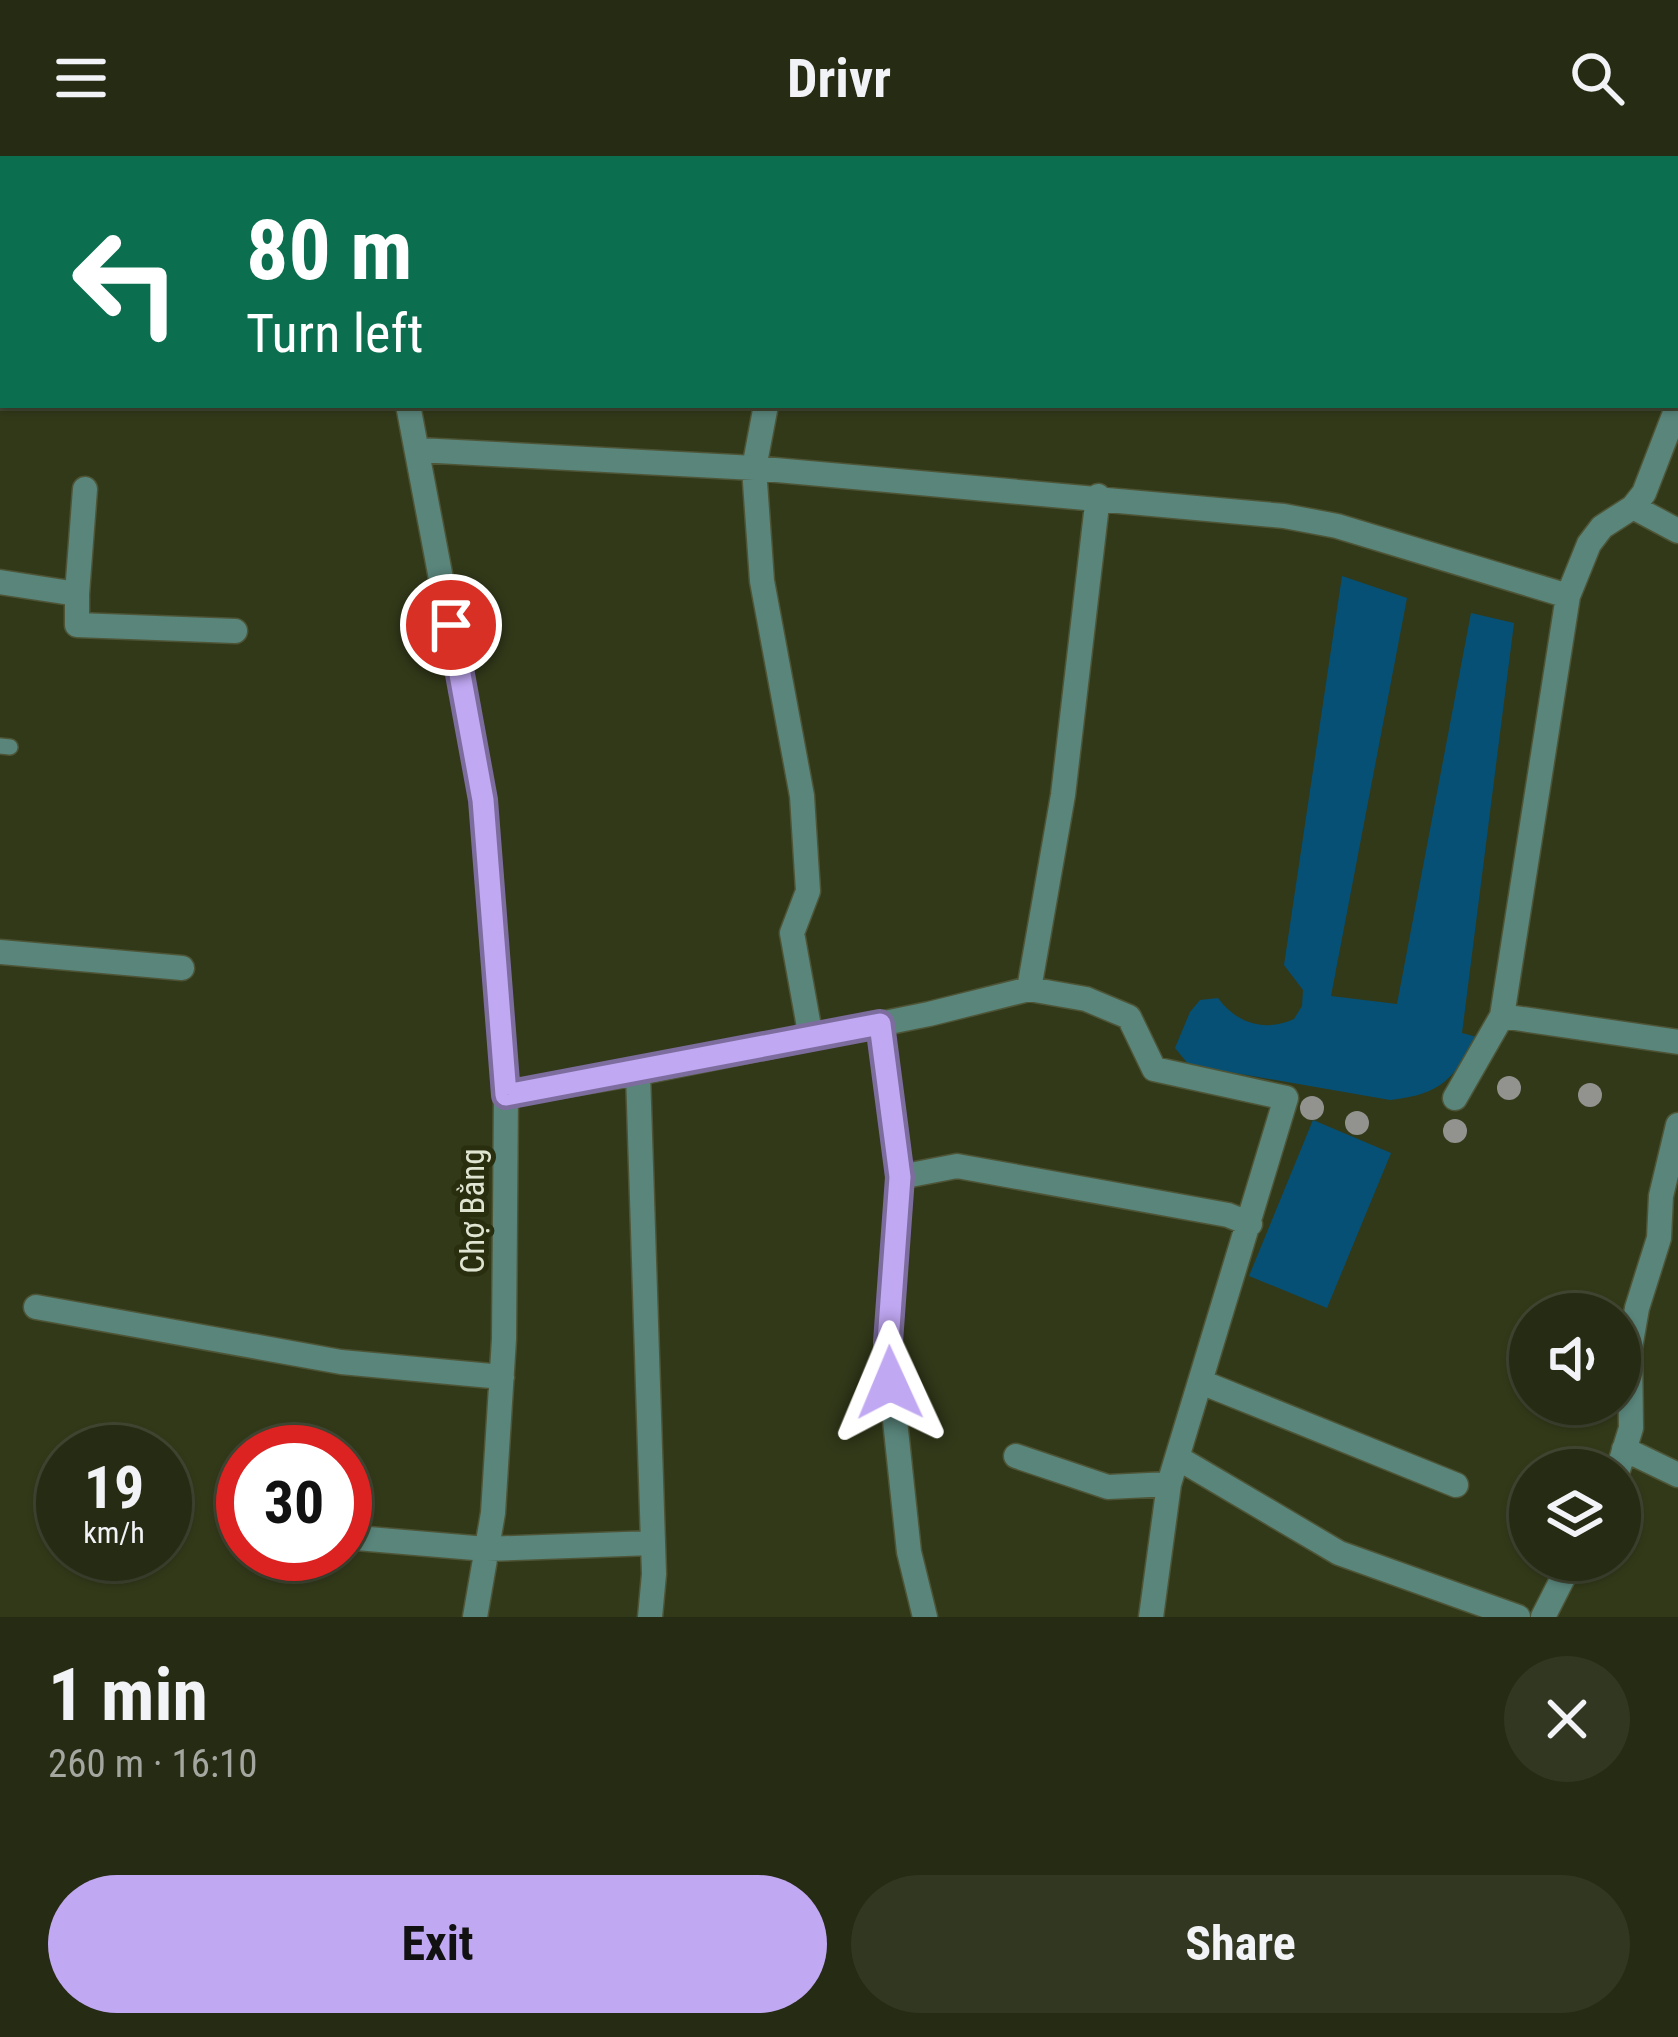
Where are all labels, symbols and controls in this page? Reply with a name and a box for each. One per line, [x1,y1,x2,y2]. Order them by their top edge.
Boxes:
icon: menu [48,45,114,111]
icon: search [1564,45,1630,111]
text: Drivr [787,47,891,110]
text: 80 m [246,201,413,300]
icon: left [48,204,204,360]
text: Turn left [246,302,423,365]
pin [400,574,502,676]
icon: arrive [418,592,484,658]
street label: Chợ Bằng [453,1149,492,1273]
map controls [1509,1293,1641,1581]
button: sound [1509,1293,1641,1425]
position arrow [827,1320,953,1446]
speed limit sign: 30 [216,1425,372,1581]
button: layers [1509,1449,1641,1581]
text: 19 [84,1452,144,1523]
text: km/h [83,1515,145,1550]
text: 1 min [48,1653,208,1738]
button: close [1504,1656,1630,1782]
text: 260 m · 16:10 [48,1741,258,1787]
button: Exit [48,1875,827,2013]
button: Share [851,1875,1630,2013]

